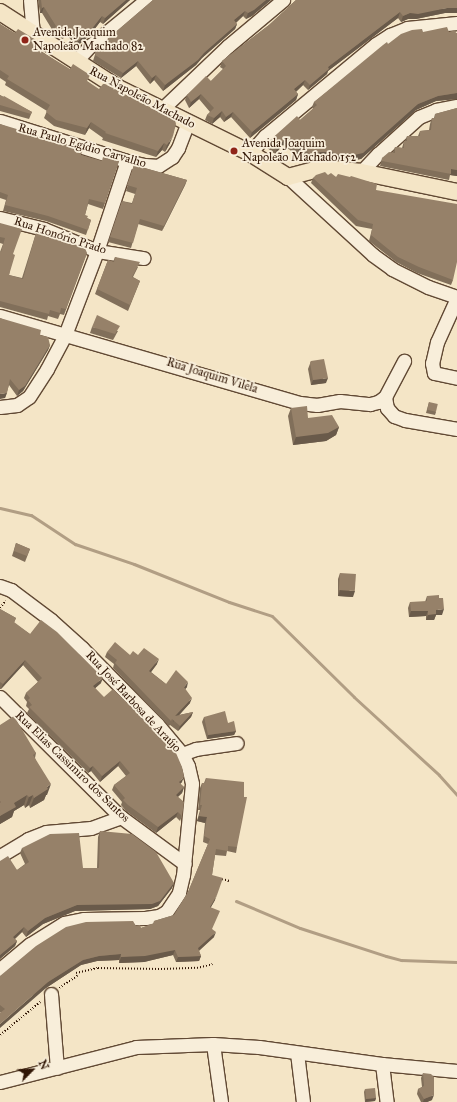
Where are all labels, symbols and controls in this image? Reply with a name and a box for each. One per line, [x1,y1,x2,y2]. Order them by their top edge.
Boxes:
place label: Avenida Joaquim Napoleão Machado 82 [33,26,143,54]
marker: Avenida Joaquim Napoleão Machado 82 [20,35,30,45]
street label: Rua Napoleão Machado [87,64,197,132]
street label: Rua Paulo Egídio Carvalho [16,121,148,171]
place label: Avenida Joaquim Napoleão Machado 152 [242,137,356,165]
marker: Avenida Joaquim Napoleão Machado 152 [229,146,239,156]
street label: Rua Honório Prado [12,214,108,258]
street label: Rua Joaquim Vilela [165,355,259,397]
street label: Rua José Barbosa de Araújo [82,648,184,756]
street label: Rua Elias Cassimiro dos Santos [12,708,132,826]
north arrow [12,1050,52,1090]
text: N [36,1058,51,1072]

